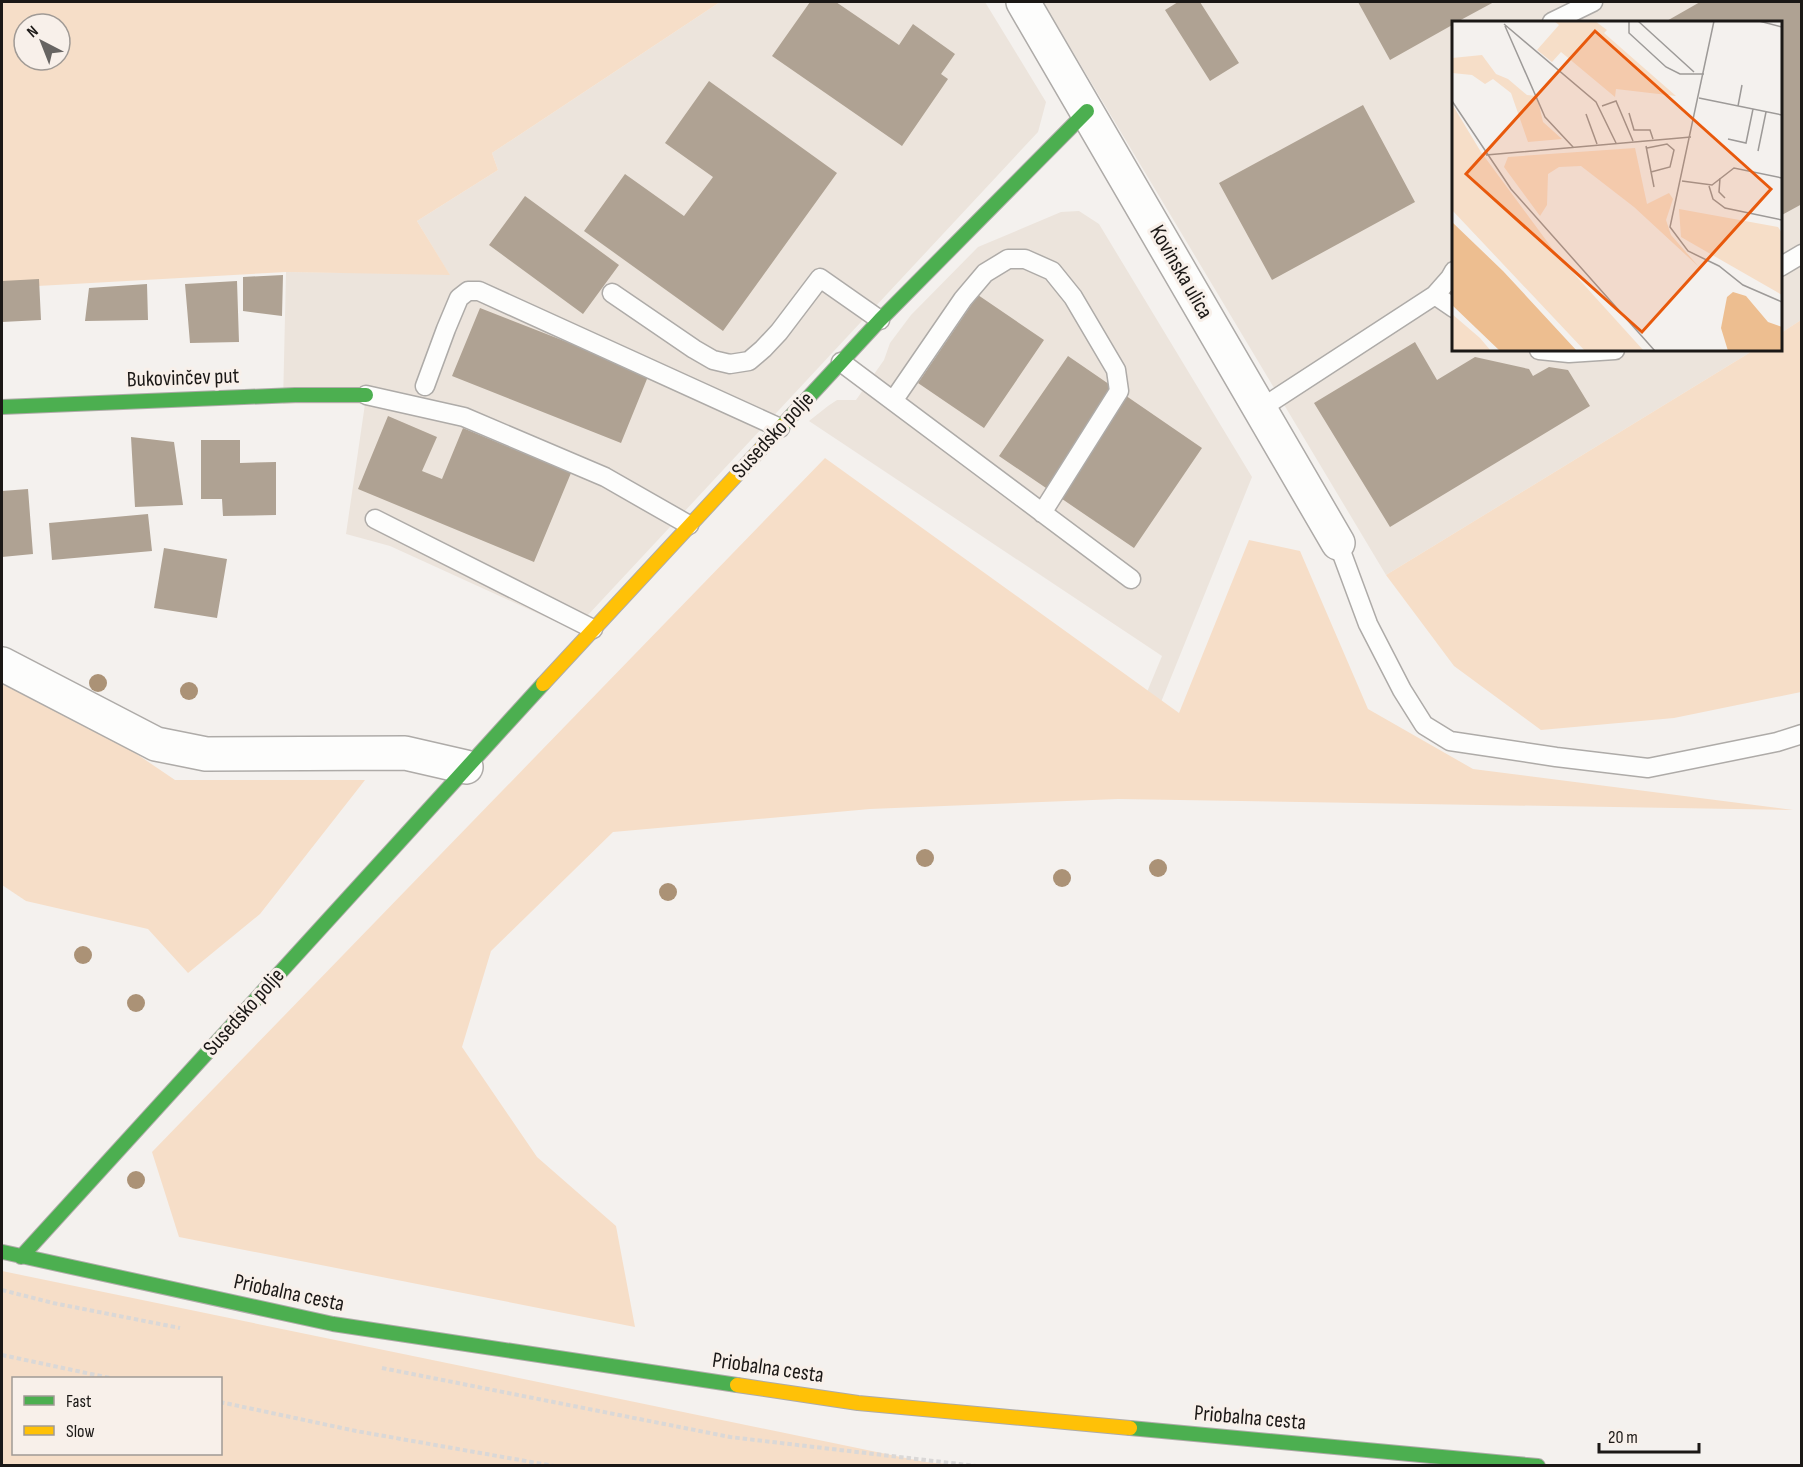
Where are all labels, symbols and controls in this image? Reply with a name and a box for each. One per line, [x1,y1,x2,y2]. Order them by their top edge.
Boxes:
north arrow [12,12,72,72]
inset map [1452,21,1782,351]
text: N [23,22,42,42]
street label: Kovinska ulica [1143,220,1219,324]
street label: Bukovinčev put [126,363,240,393]
street label: Susedsko polje [726,386,820,484]
street label: Susedsko polje [198,963,290,1061]
street label: Priobalna cesta [231,1268,347,1318]
street label: Priobalna cesta [710,1347,826,1389]
legend [12,1377,222,1455]
text: Fast [66,1391,92,1412]
street label: Priobalna cesta [1193,1400,1307,1436]
scale bar [1599,1416,1700,1454]
text: Slow [66,1421,95,1442]
text: 20 m [1608,1427,1638,1448]

